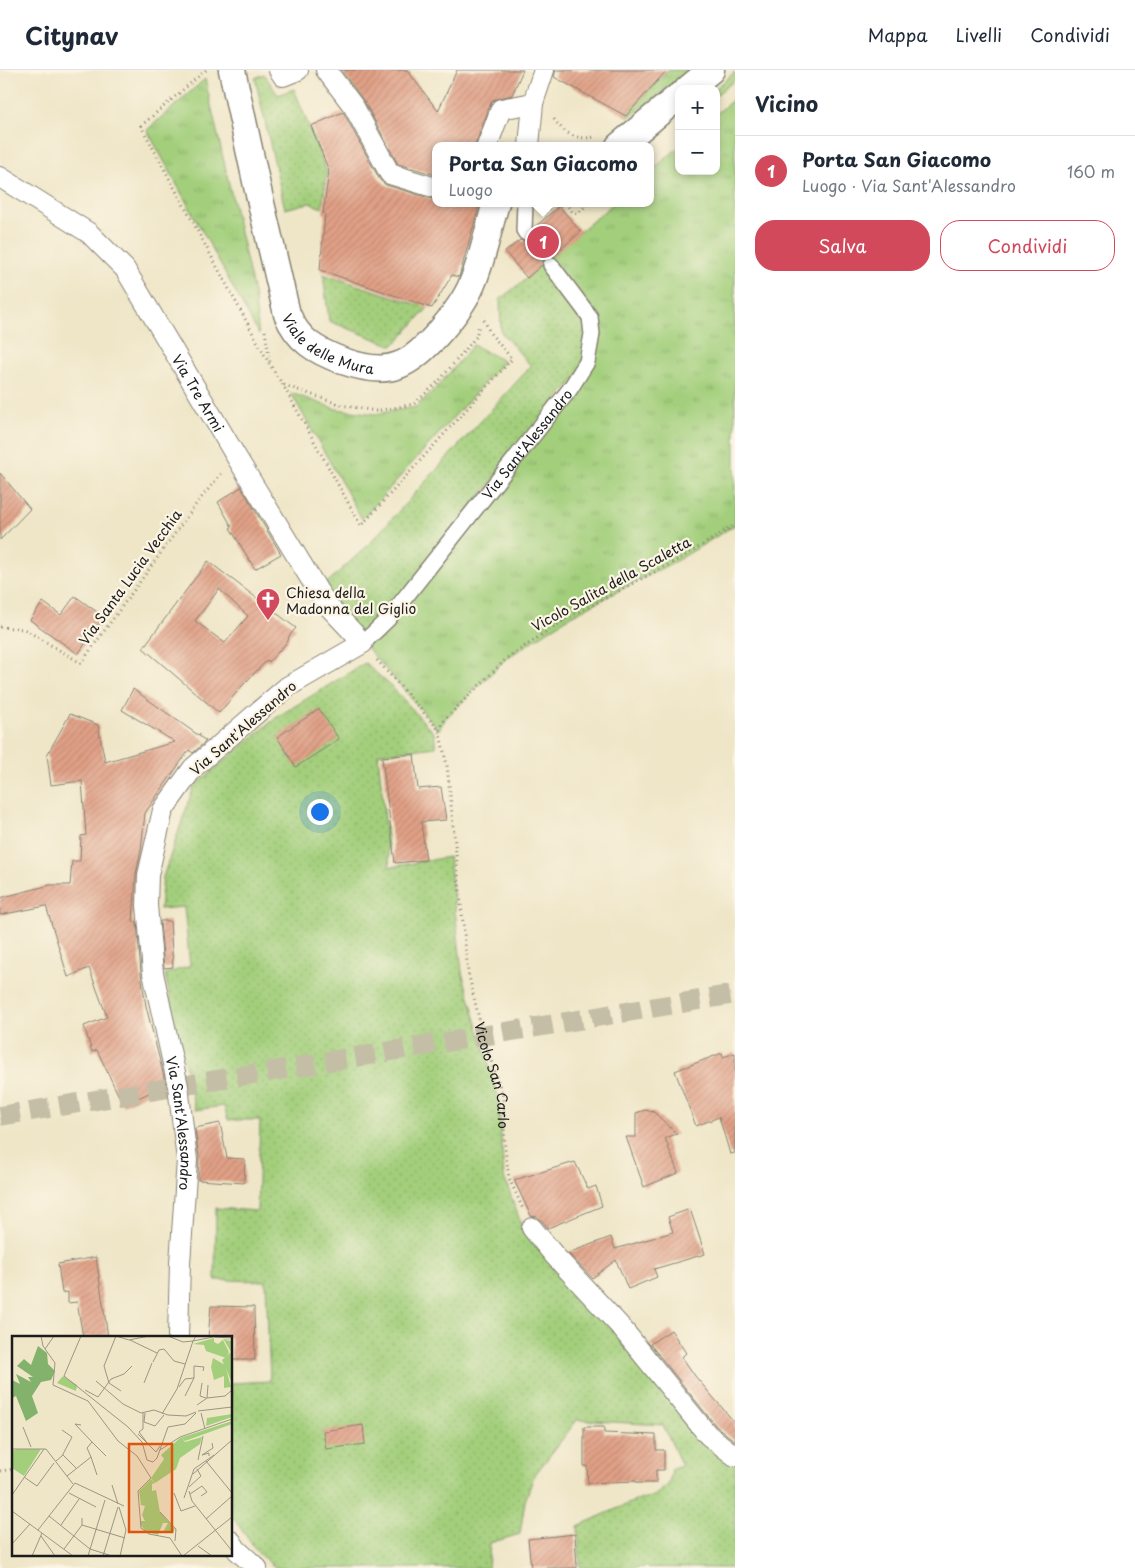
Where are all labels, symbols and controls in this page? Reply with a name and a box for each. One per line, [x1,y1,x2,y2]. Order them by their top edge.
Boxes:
text: Citynav [25,17,118,53]
text: Mappa [868,21,928,48]
text: Livelli [956,21,1002,48]
text: Condividi [1030,21,1110,48]
map controls [675,85,720,175]
button: + [675,85,720,130]
text: Vicino [755,87,818,119]
button: − [675,130,720,175]
popup [432,142,654,207]
text: Porta San Giacomo [802,145,991,173]
text: Porta San Giacomo [449,149,637,177]
text: 1 [767,159,775,183]
text: 160 m [1067,159,1115,183]
text: Luogo · Via Sant'Alessandro [802,173,1016,197]
text: Luogo [449,177,493,201]
button: Salva [755,220,930,271]
button: Condividi [940,220,1115,271]
pin: 1 [527,223,559,261]
street label: Viale delle Mura [277,310,376,379]
street label: Via Tre Armi [167,350,230,436]
street label: Via Sant'Alessandro [476,384,577,504]
street label: Via Santa Lucia Vecchia [73,505,187,649]
street label: Vicolo Salita della Scaletta [528,531,695,637]
place label: Chiesa della Madonna del Giglio [286,582,416,619]
church icon: Chiesa della Madonna del Giglio [255,587,281,621]
street label: Via Sant'Alessandro [185,676,301,780]
your location [307,799,333,825]
street label: Vicolo San Carlo [470,1020,515,1129]
street label: Via Sant'Alessandro [161,1054,197,1191]
inset map [12,1336,232,1556]

